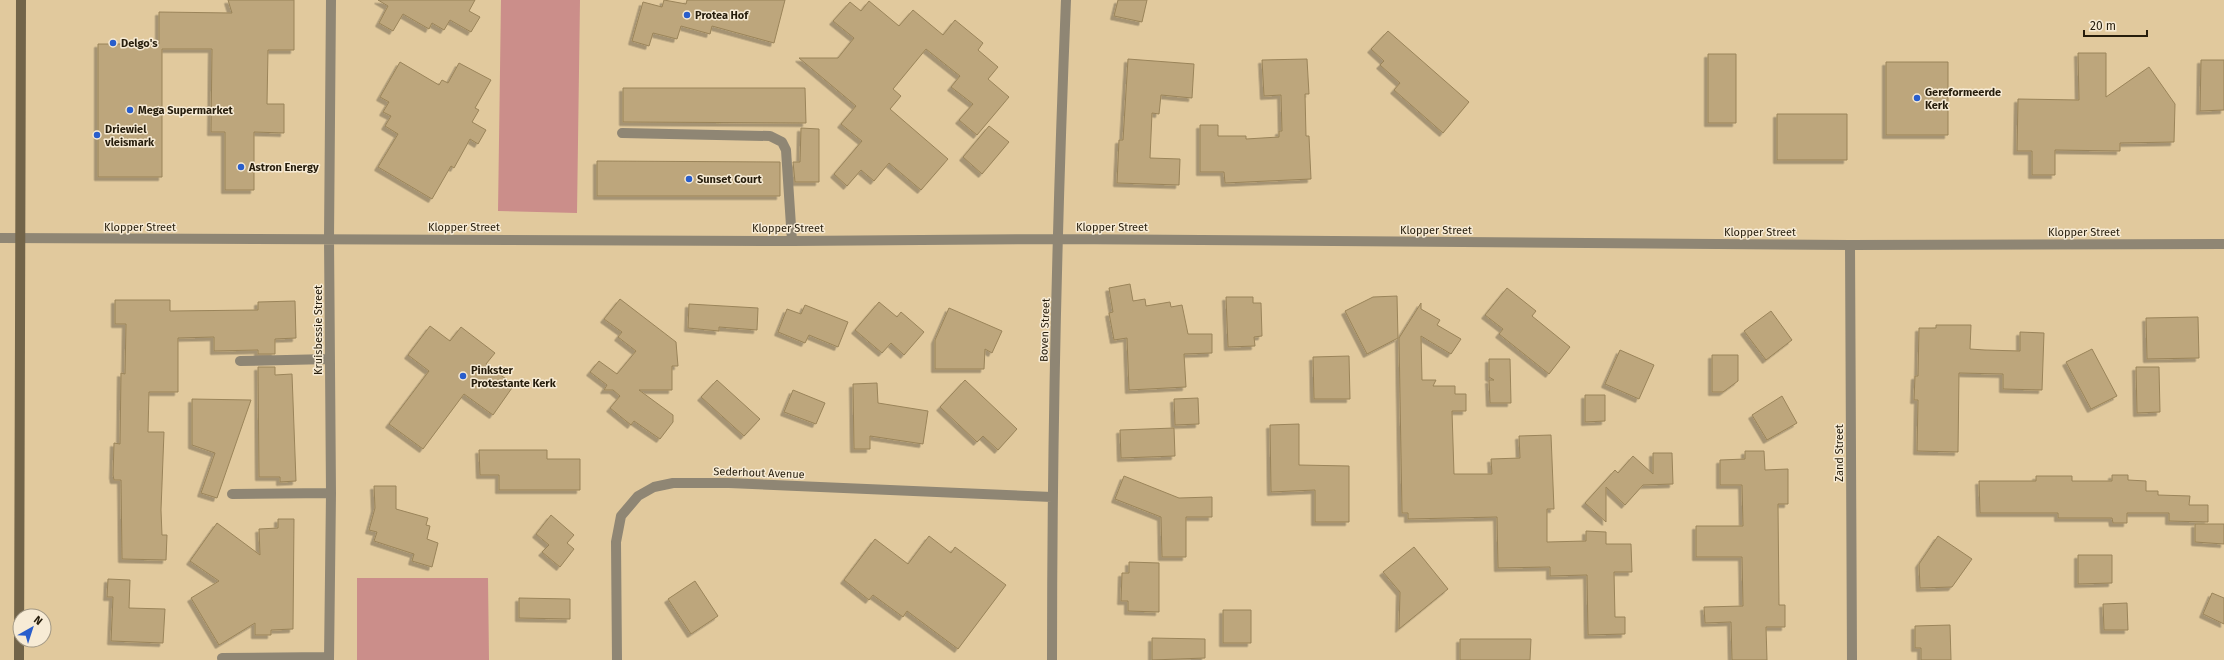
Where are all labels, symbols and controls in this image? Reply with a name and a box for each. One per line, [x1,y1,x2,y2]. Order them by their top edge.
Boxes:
place label: Protea Hof [695,9,749,22]
marker: Protea Hof [682,10,692,20]
scale bar [2084,12,2147,38]
text: 20 m [2090,19,2116,33]
place label: Delgo's [121,37,158,50]
marker: Delgo's [108,38,118,48]
place label: Gereformeerde Kerk [1925,86,2001,112]
marker: Gereformeerde Kerk [1912,93,1922,103]
place label: Mega Supermarket [138,104,234,117]
marker: Mega Supermarket [125,105,135,115]
place label: Driewiel vleismark [104,123,155,149]
marker: Driewiel vleismark [92,130,102,140]
place label: Astron Energy [248,161,319,174]
marker: Astron Energy [236,162,246,172]
place label: Sunset Court [697,173,762,186]
marker: Sunset Court [684,174,694,184]
street label: Klopper Street [104,221,176,234]
street label: Klopper Street [428,221,500,234]
street label: Klopper Street [1076,221,1148,234]
street label: Klopper Street [752,222,824,235]
street label: Klopper Street [1400,224,1472,237]
street label: Klopper Street [1724,226,1796,239]
street label: Klopper Street [2048,226,2120,239]
street label: Kruisbessie Street [312,285,325,375]
street label: Boven Street [1037,298,1053,362]
place label: Pinkster Protestante Kerk [471,364,557,390]
marker: Pinkster Protestante Kerk [458,371,468,381]
street label: Zand Street [1833,424,1846,482]
street label: Sederhout Avenue [713,465,805,481]
north arrow [12,608,52,648]
text: N [31,613,45,628]

